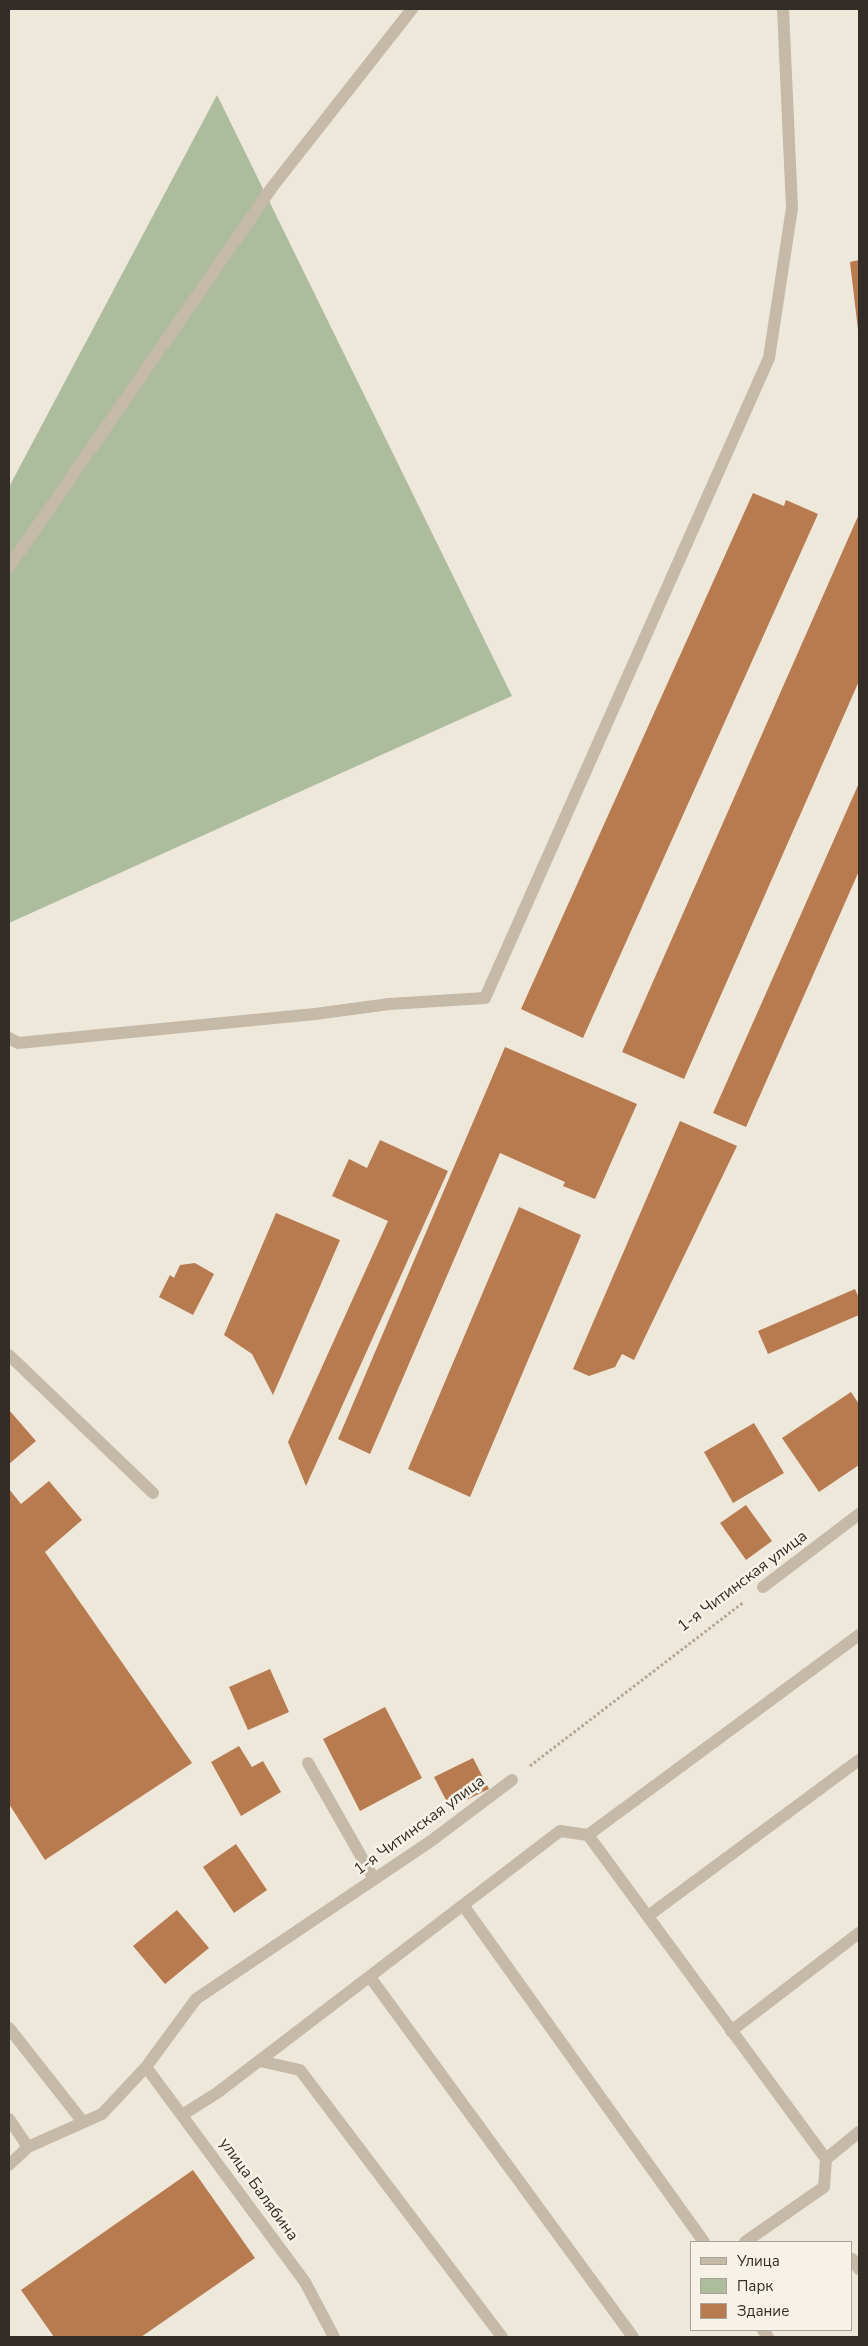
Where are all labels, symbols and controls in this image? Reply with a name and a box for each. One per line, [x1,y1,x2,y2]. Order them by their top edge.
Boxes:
street label: 1-я Читинская улица [674,1527,812,1637]
street label: 1-я Читинская улица [351,1772,489,1880]
street label: улица Балябина [214,2135,302,2245]
legend [690,2241,853,2331]
text: Улица [737,2251,780,2271]
text: Парк [737,2276,773,2296]
text: Здание [737,2301,789,2321]

